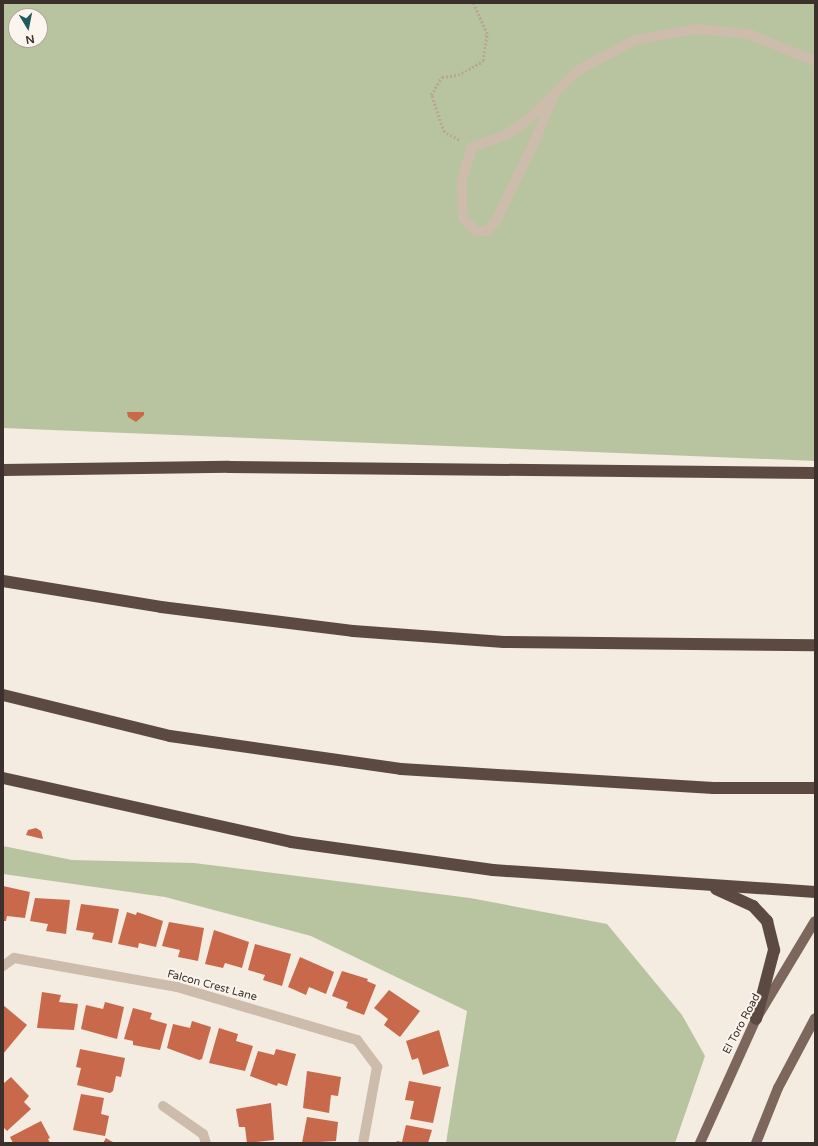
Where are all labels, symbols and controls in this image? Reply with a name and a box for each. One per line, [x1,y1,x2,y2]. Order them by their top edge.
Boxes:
north arrow [8,8,48,48]
text: N [25,32,35,46]
street label: Falcon Crest Lane [166,968,258,1004]
street label: El Toro Road [721,992,763,1056]

